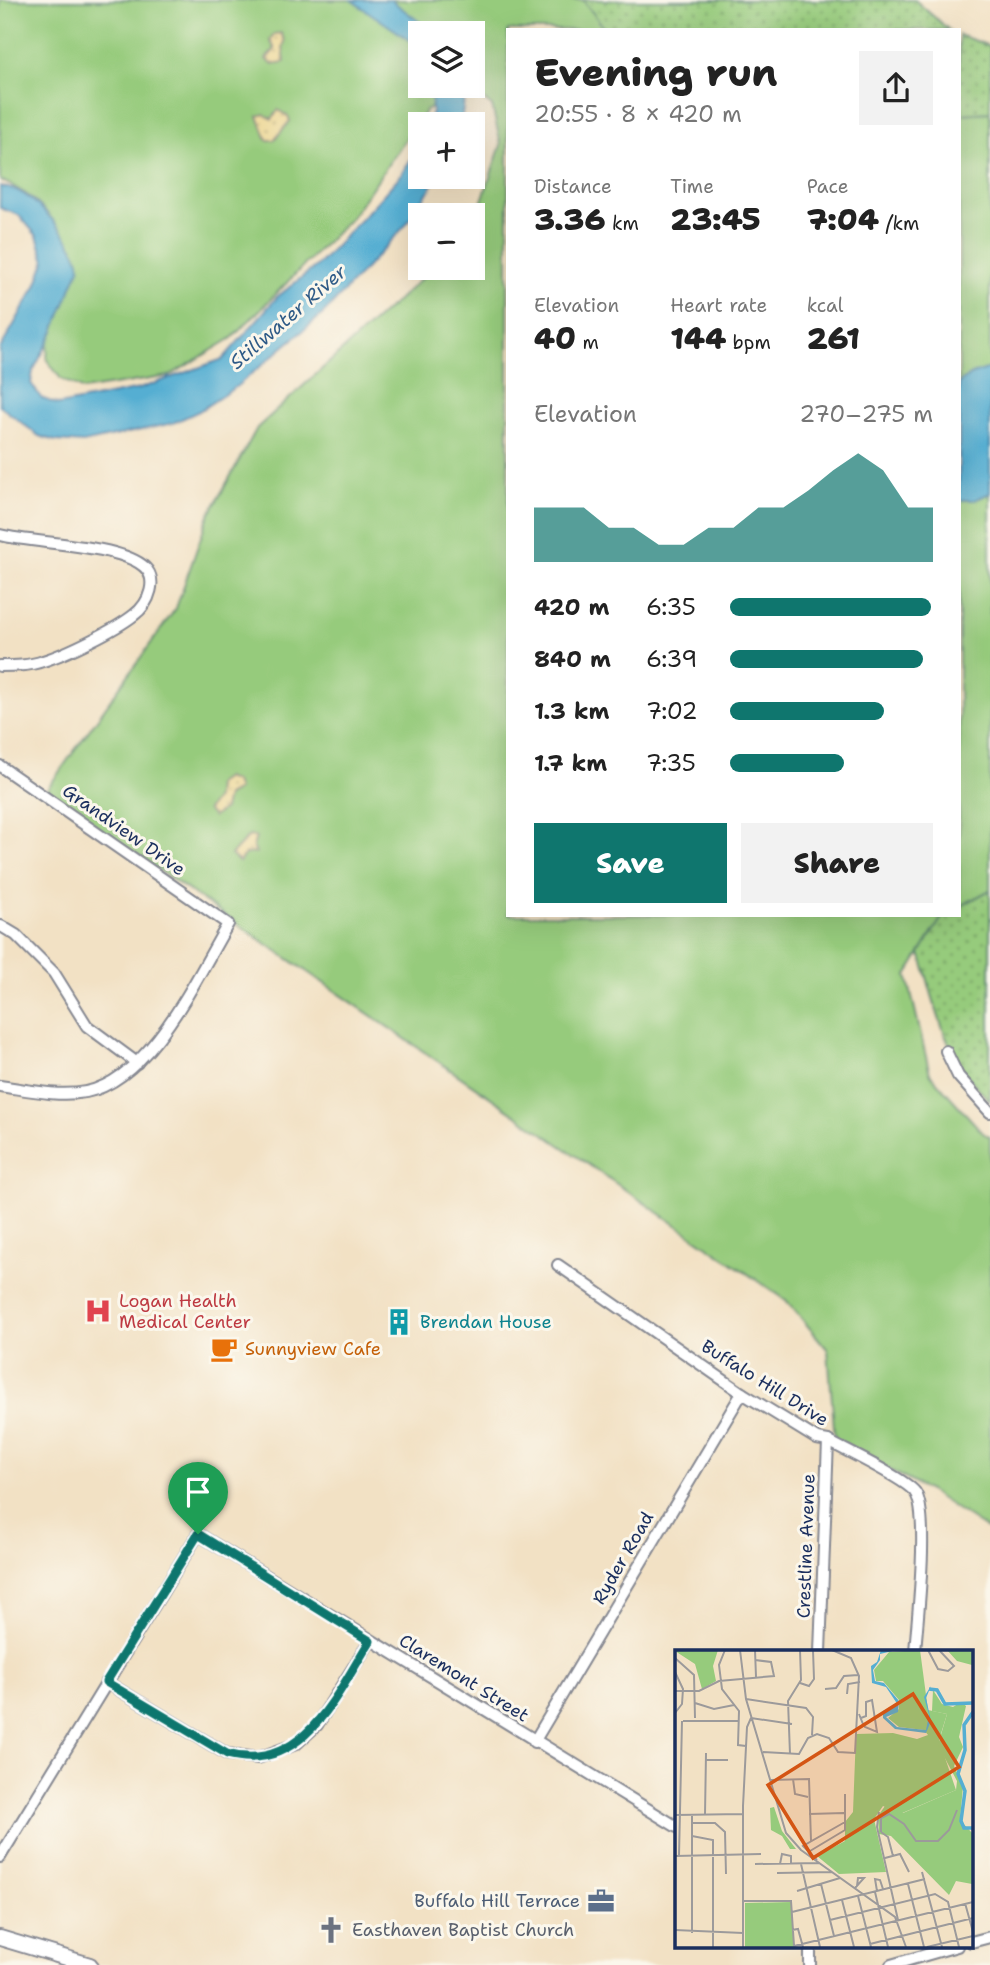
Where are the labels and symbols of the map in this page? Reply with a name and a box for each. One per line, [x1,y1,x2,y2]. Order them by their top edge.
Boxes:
water label: Stillwater River [224,259,352,375]
street label: Grandview Drive [58,779,190,881]
place label: Logan Health Medical Center [119,1289,251,1334]
hospital icon: Logan Health Medical Center [83,1296,113,1326]
building icon: Brendan House [384,1307,414,1337]
place label: Brendan House [420,1310,552,1334]
cafe icon: Sunnyview Cafe [209,1334,239,1364]
street label: Buffalo Hill Drive [697,1334,833,1432]
place label: Sunnyview Cafe [245,1337,381,1361]
pin [168,1462,228,1534]
street label: Crestline Avenue [791,1473,821,1619]
street label: Ryder Road [587,1507,659,1609]
street label: Claremont Street [395,1628,534,1728]
inset map [675,1650,972,1948]
office icon: Buffalo Hill Terrace [586,1886,616,1916]
place label: Buffalo Hill Terrace [414,1889,580,1913]
church icon: Easthaven Baptist Church [316,1915,346,1945]
place label: Easthaven Baptist Church [352,1918,574,1942]

